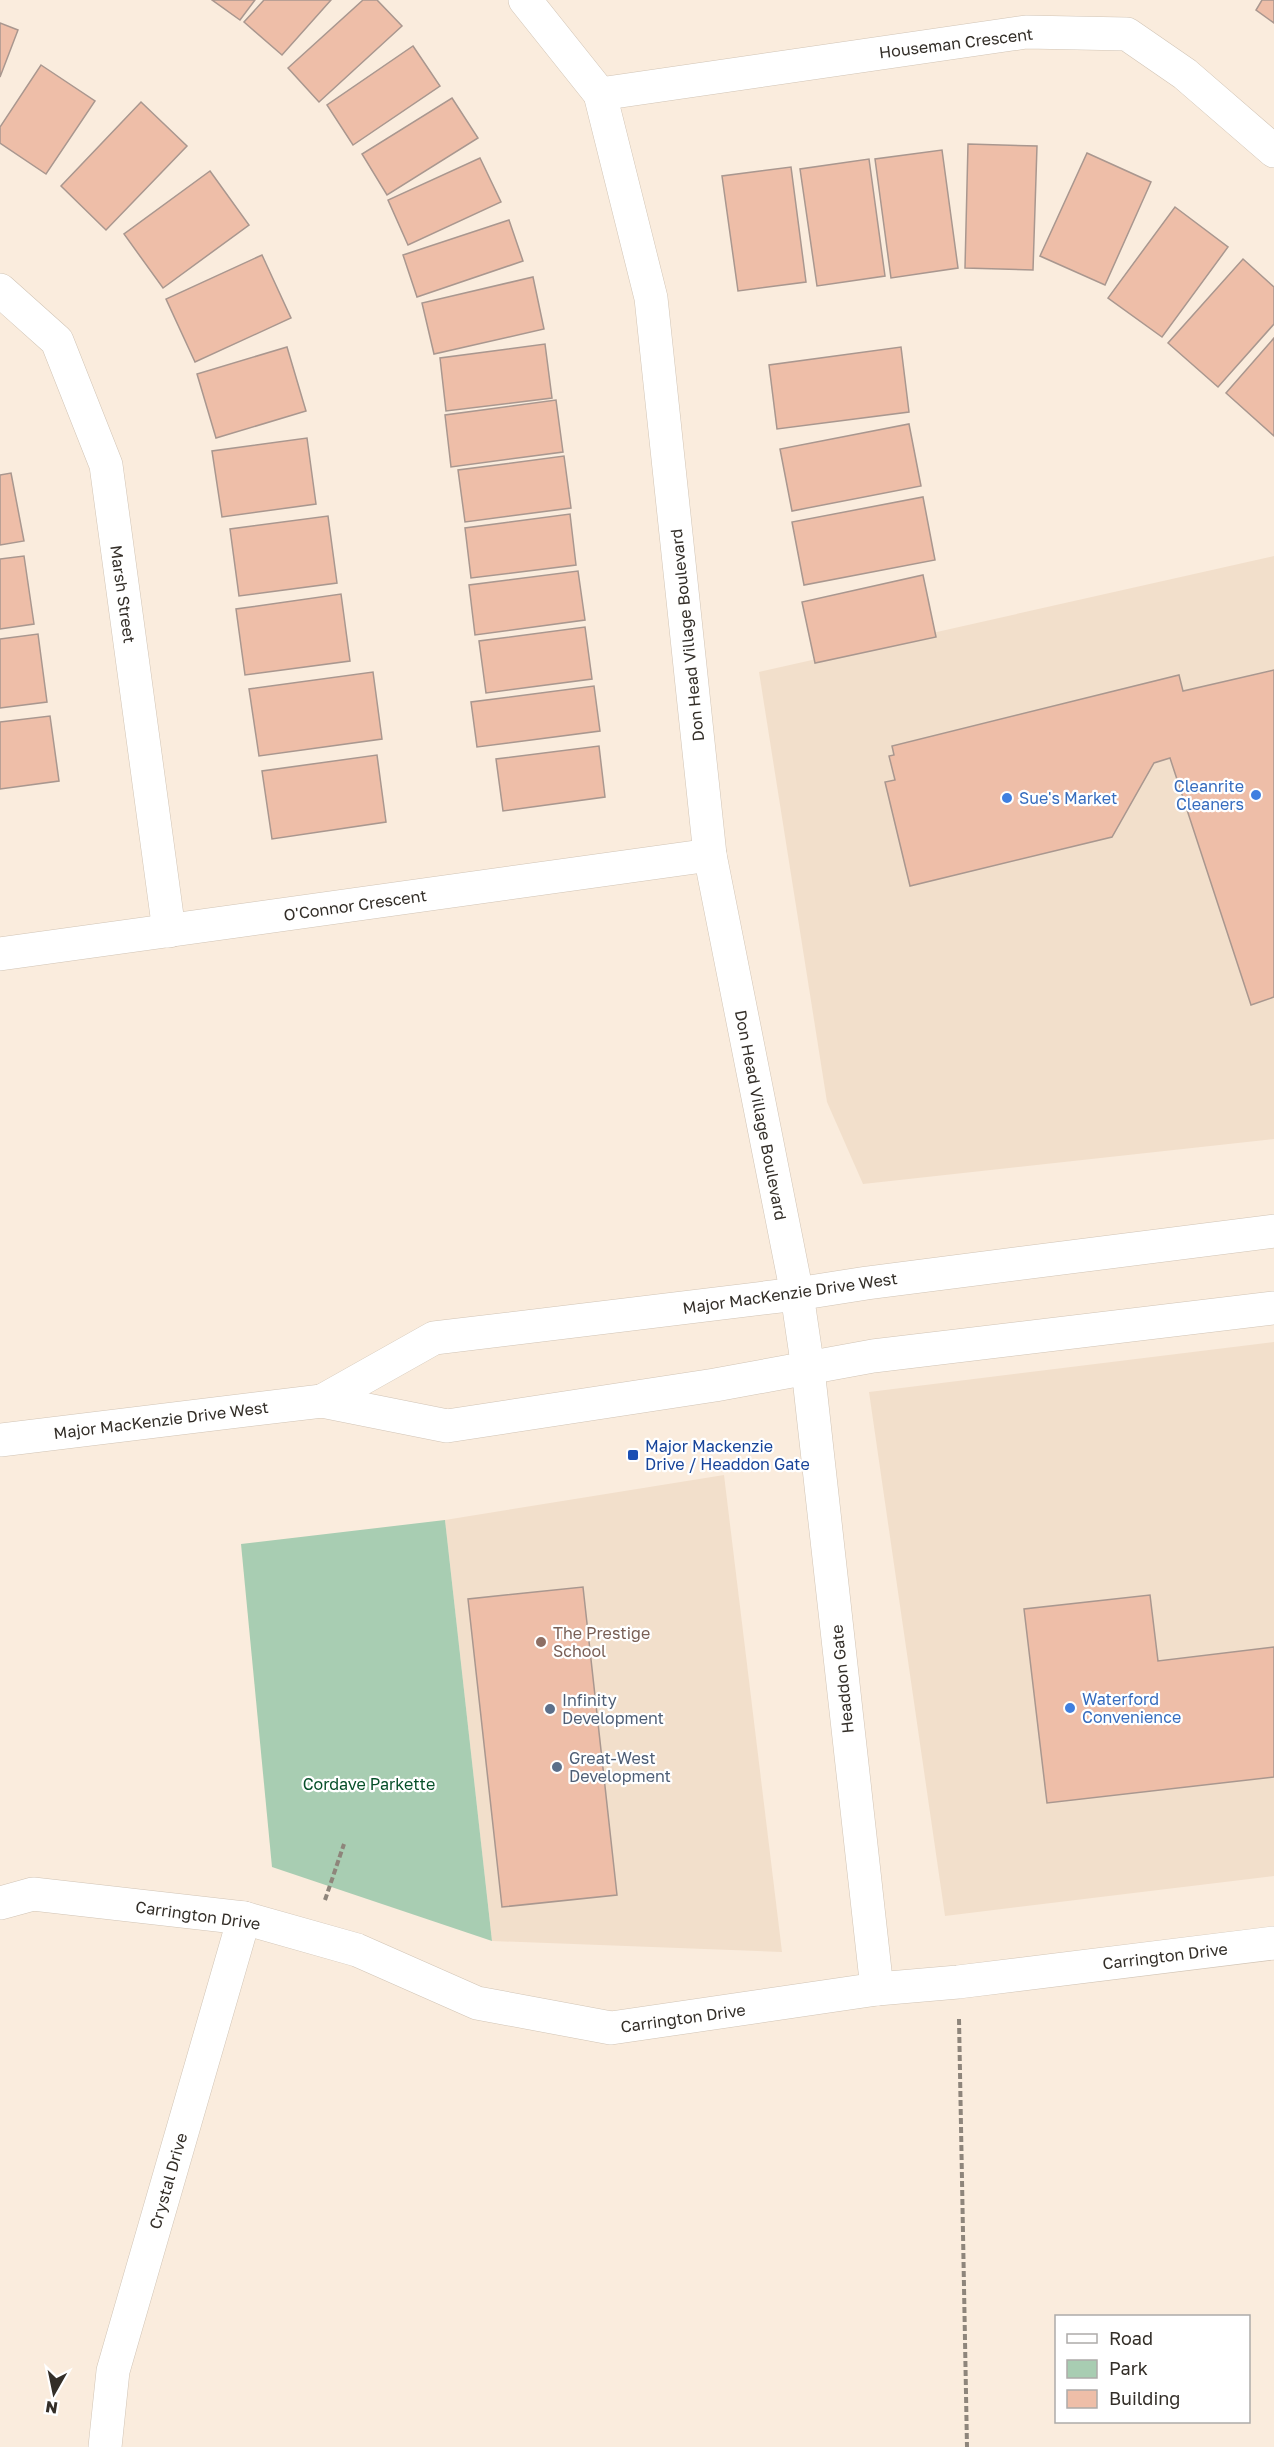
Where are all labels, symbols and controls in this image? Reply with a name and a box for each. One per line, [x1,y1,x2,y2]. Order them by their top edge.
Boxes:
street label: Houseman Crescent [878,24,1034,62]
street label: Don Head Village Boulevard [666,528,708,742]
street label: Marsh Street [106,544,140,644]
place label: Cleanrite Cleaners [1174,776,1244,814]
place label: Sue's Market [1019,788,1117,808]
marker: Cleanrite Cleaners [1249,788,1263,802]
marker: Sue's Market [1000,791,1014,805]
street label: O'Connor Crescent [282,885,428,925]
street label: Don Head Village Boulevard [731,1008,791,1222]
street label: Major MacKenzie Drive West [681,1268,899,1318]
street label: Major MacKenzie Drive West [52,1397,270,1443]
place label: Major Mackenzie Drive / Headdon Gate [645,1436,810,1474]
marker: Major Mackenzie Drive / Headdon Gate [626,1448,640,1462]
place label: The Prestige School [553,1623,650,1661]
street label: Headdon Gate [826,1624,858,1734]
marker: The Prestige School [534,1635,548,1649]
place label: Waterford Convenience [1082,1689,1181,1727]
place label: Infinity Development [562,1690,664,1728]
marker: Waterford Convenience [1063,1701,1077,1715]
marker: Infinity Development [543,1702,557,1716]
place label: Great-West Development [569,1748,671,1786]
marker: Great-West Development [550,1760,564,1774]
park label: Cordave Parkette [303,1774,435,1794]
street label: Carrington Drive [134,1896,262,1934]
street label: Carrington Drive [1101,1938,1229,1974]
street label: Carrington Drive [619,1999,747,2037]
street label: Crystal Drive [145,2131,191,2231]
legend [1055,2315,1250,2423]
text: Road [1109,2327,1153,2349]
text: Park [1109,2357,1148,2379]
north arrow [24,2363,84,2423]
text: Building [1109,2387,1180,2409]
text: N [44,2397,59,2419]

